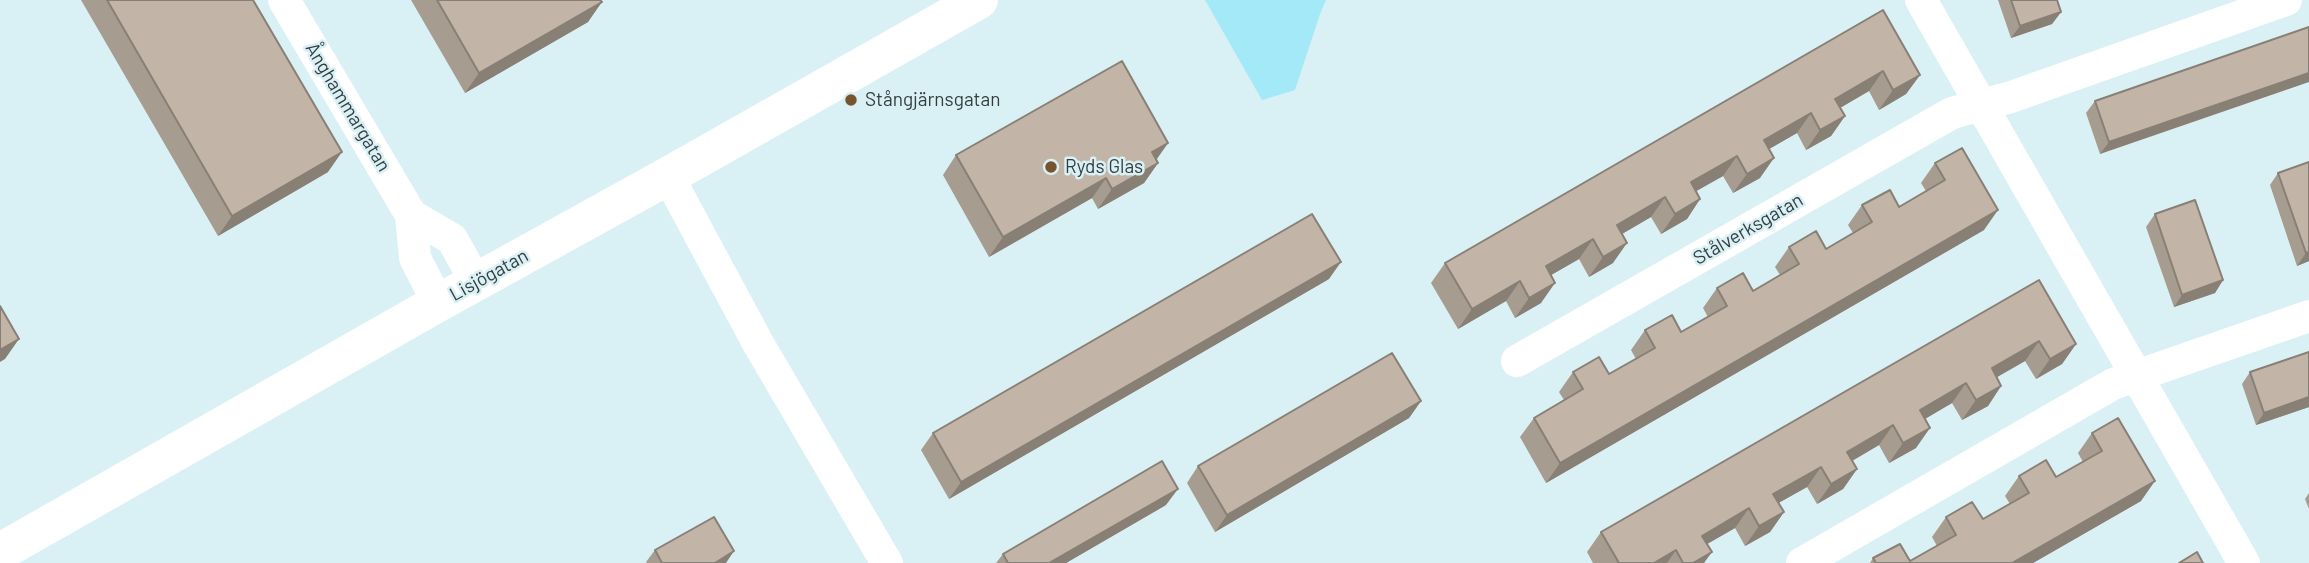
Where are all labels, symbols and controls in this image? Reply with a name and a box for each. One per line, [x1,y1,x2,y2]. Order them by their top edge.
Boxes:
street label: Ånghammargatan [301,38,395,176]
place label: Stångjärnsgatan [865,89,1000,111]
marker: Stångjärnsgatan [843,92,859,108]
place label: Ryds Glas [1065,156,1143,178]
marker: Ryds Glas [1043,159,1059,175]
street label: Stålverksgatan [1689,188,1807,270]
street label: Lisjögatan [446,244,532,306]

